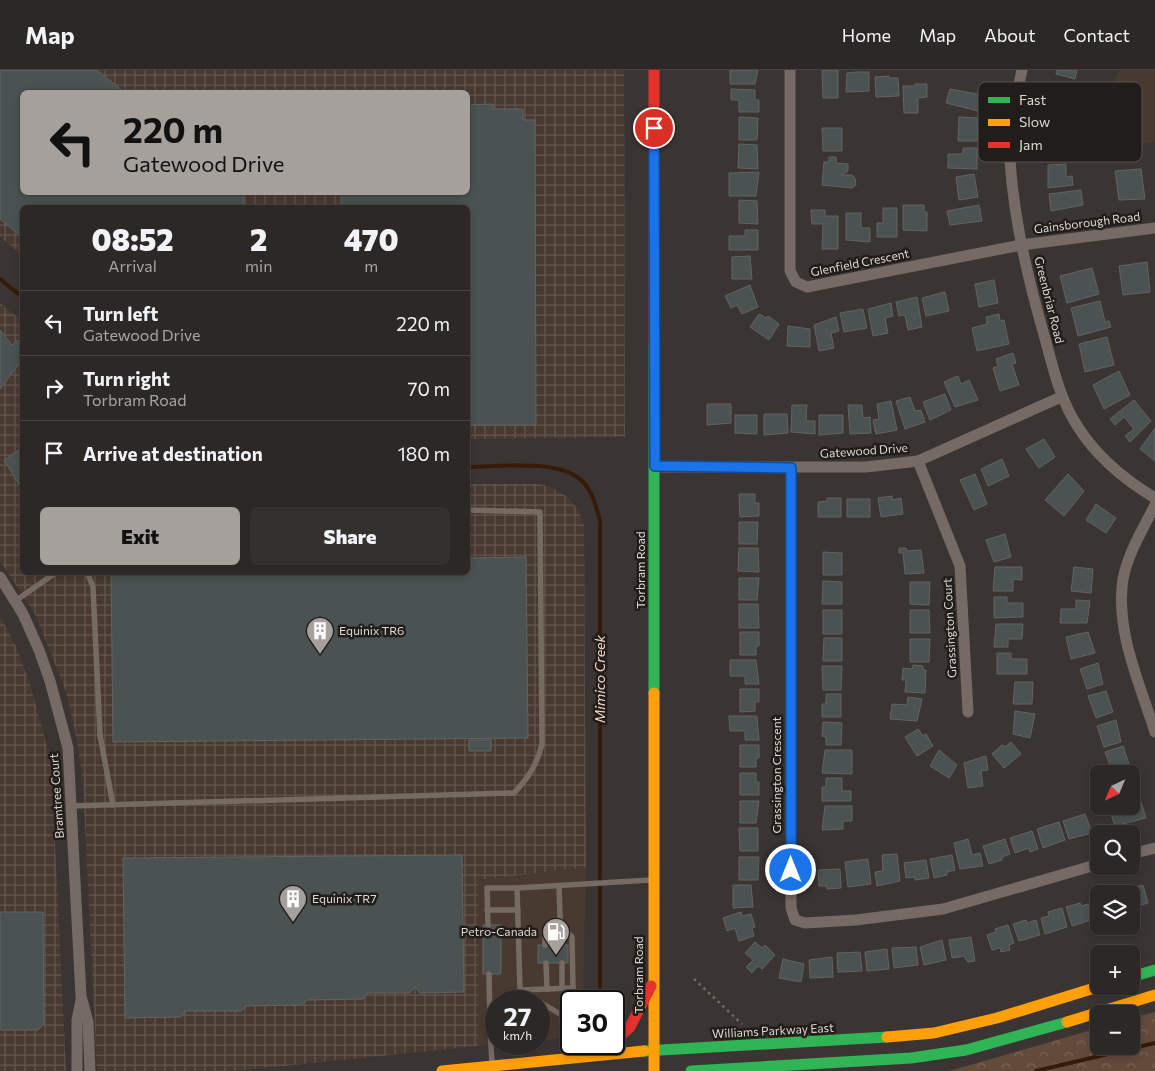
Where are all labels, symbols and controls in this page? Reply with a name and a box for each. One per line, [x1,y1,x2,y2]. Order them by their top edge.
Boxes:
text: Map [25,20,75,49]
text: Home [842,24,891,46]
text: Map [919,24,956,46]
text: About [984,24,1036,46]
text: Contact [1064,24,1130,46]
legend [978,82,1142,162]
text: Fast [1019,91,1046,108]
text: 220 m [123,107,223,150]
pin [633,107,675,149]
icon: left [40,110,105,175]
text: Slow [1019,113,1050,130]
icon: arrive [640,114,668,142]
text: Jam [1019,136,1043,153]
text: Gatewood Drive [123,150,284,177]
street label: Gainsborough Road [1033,209,1141,235]
text: 08:52 [91,220,174,257]
text: 2 [250,220,267,257]
text: 470 [344,220,399,257]
street label: Glenfield Crescent [809,246,910,278]
street label: Greenbriar Road [1032,255,1068,345]
text: Arrival [108,256,157,275]
text: min [245,256,272,275]
text: m [364,256,378,275]
text: Turn left [83,302,158,325]
icon: left [40,309,68,337]
text: 220 m [396,312,450,335]
text: Gatewood Drive [83,325,200,344]
text: Turn right [83,367,170,390]
icon: right [40,374,68,402]
text: 70 m [407,377,450,400]
text: Torbram Road [83,390,186,409]
icon: arrive [40,439,68,467]
street label: Gatewood Drive [820,440,908,460]
text: Arrive at destination [83,442,263,465]
text: 180 m [398,442,450,465]
button: Exit [40,507,240,565]
button: Share [250,507,450,565]
street label: Torbram Road [633,531,647,609]
street label: Grassington Court [939,578,959,678]
building icon: Equinix TR6 [305,616,335,655]
place label: Equinix TR6 [339,623,404,637]
water label: Mimico Creek [591,635,608,723]
street label: Grassington Crescent [769,716,783,833]
street label: Bramtree Court [46,753,66,839]
north arrow [1090,765,1140,815]
map controls [1090,765,1140,1055]
button: search [1090,825,1140,875]
position arrow [764,843,816,895]
building icon: Equinix TR7 [278,884,308,923]
button: layers [1090,885,1140,935]
place label: Equinix TR7 [312,891,377,905]
fuel station icon: Petro-Canada [541,917,571,956]
place label: Petro-Canada [461,924,537,938]
street label: Torbram Road [631,936,645,1014]
button: + [1090,945,1140,995]
speed limit sign: 30 [560,990,625,1055]
text: 27 [504,1001,531,1031]
button: − [1090,1005,1140,1055]
street label: Williams Parkway East [712,1020,834,1040]
text: km/h [503,1028,532,1042]

